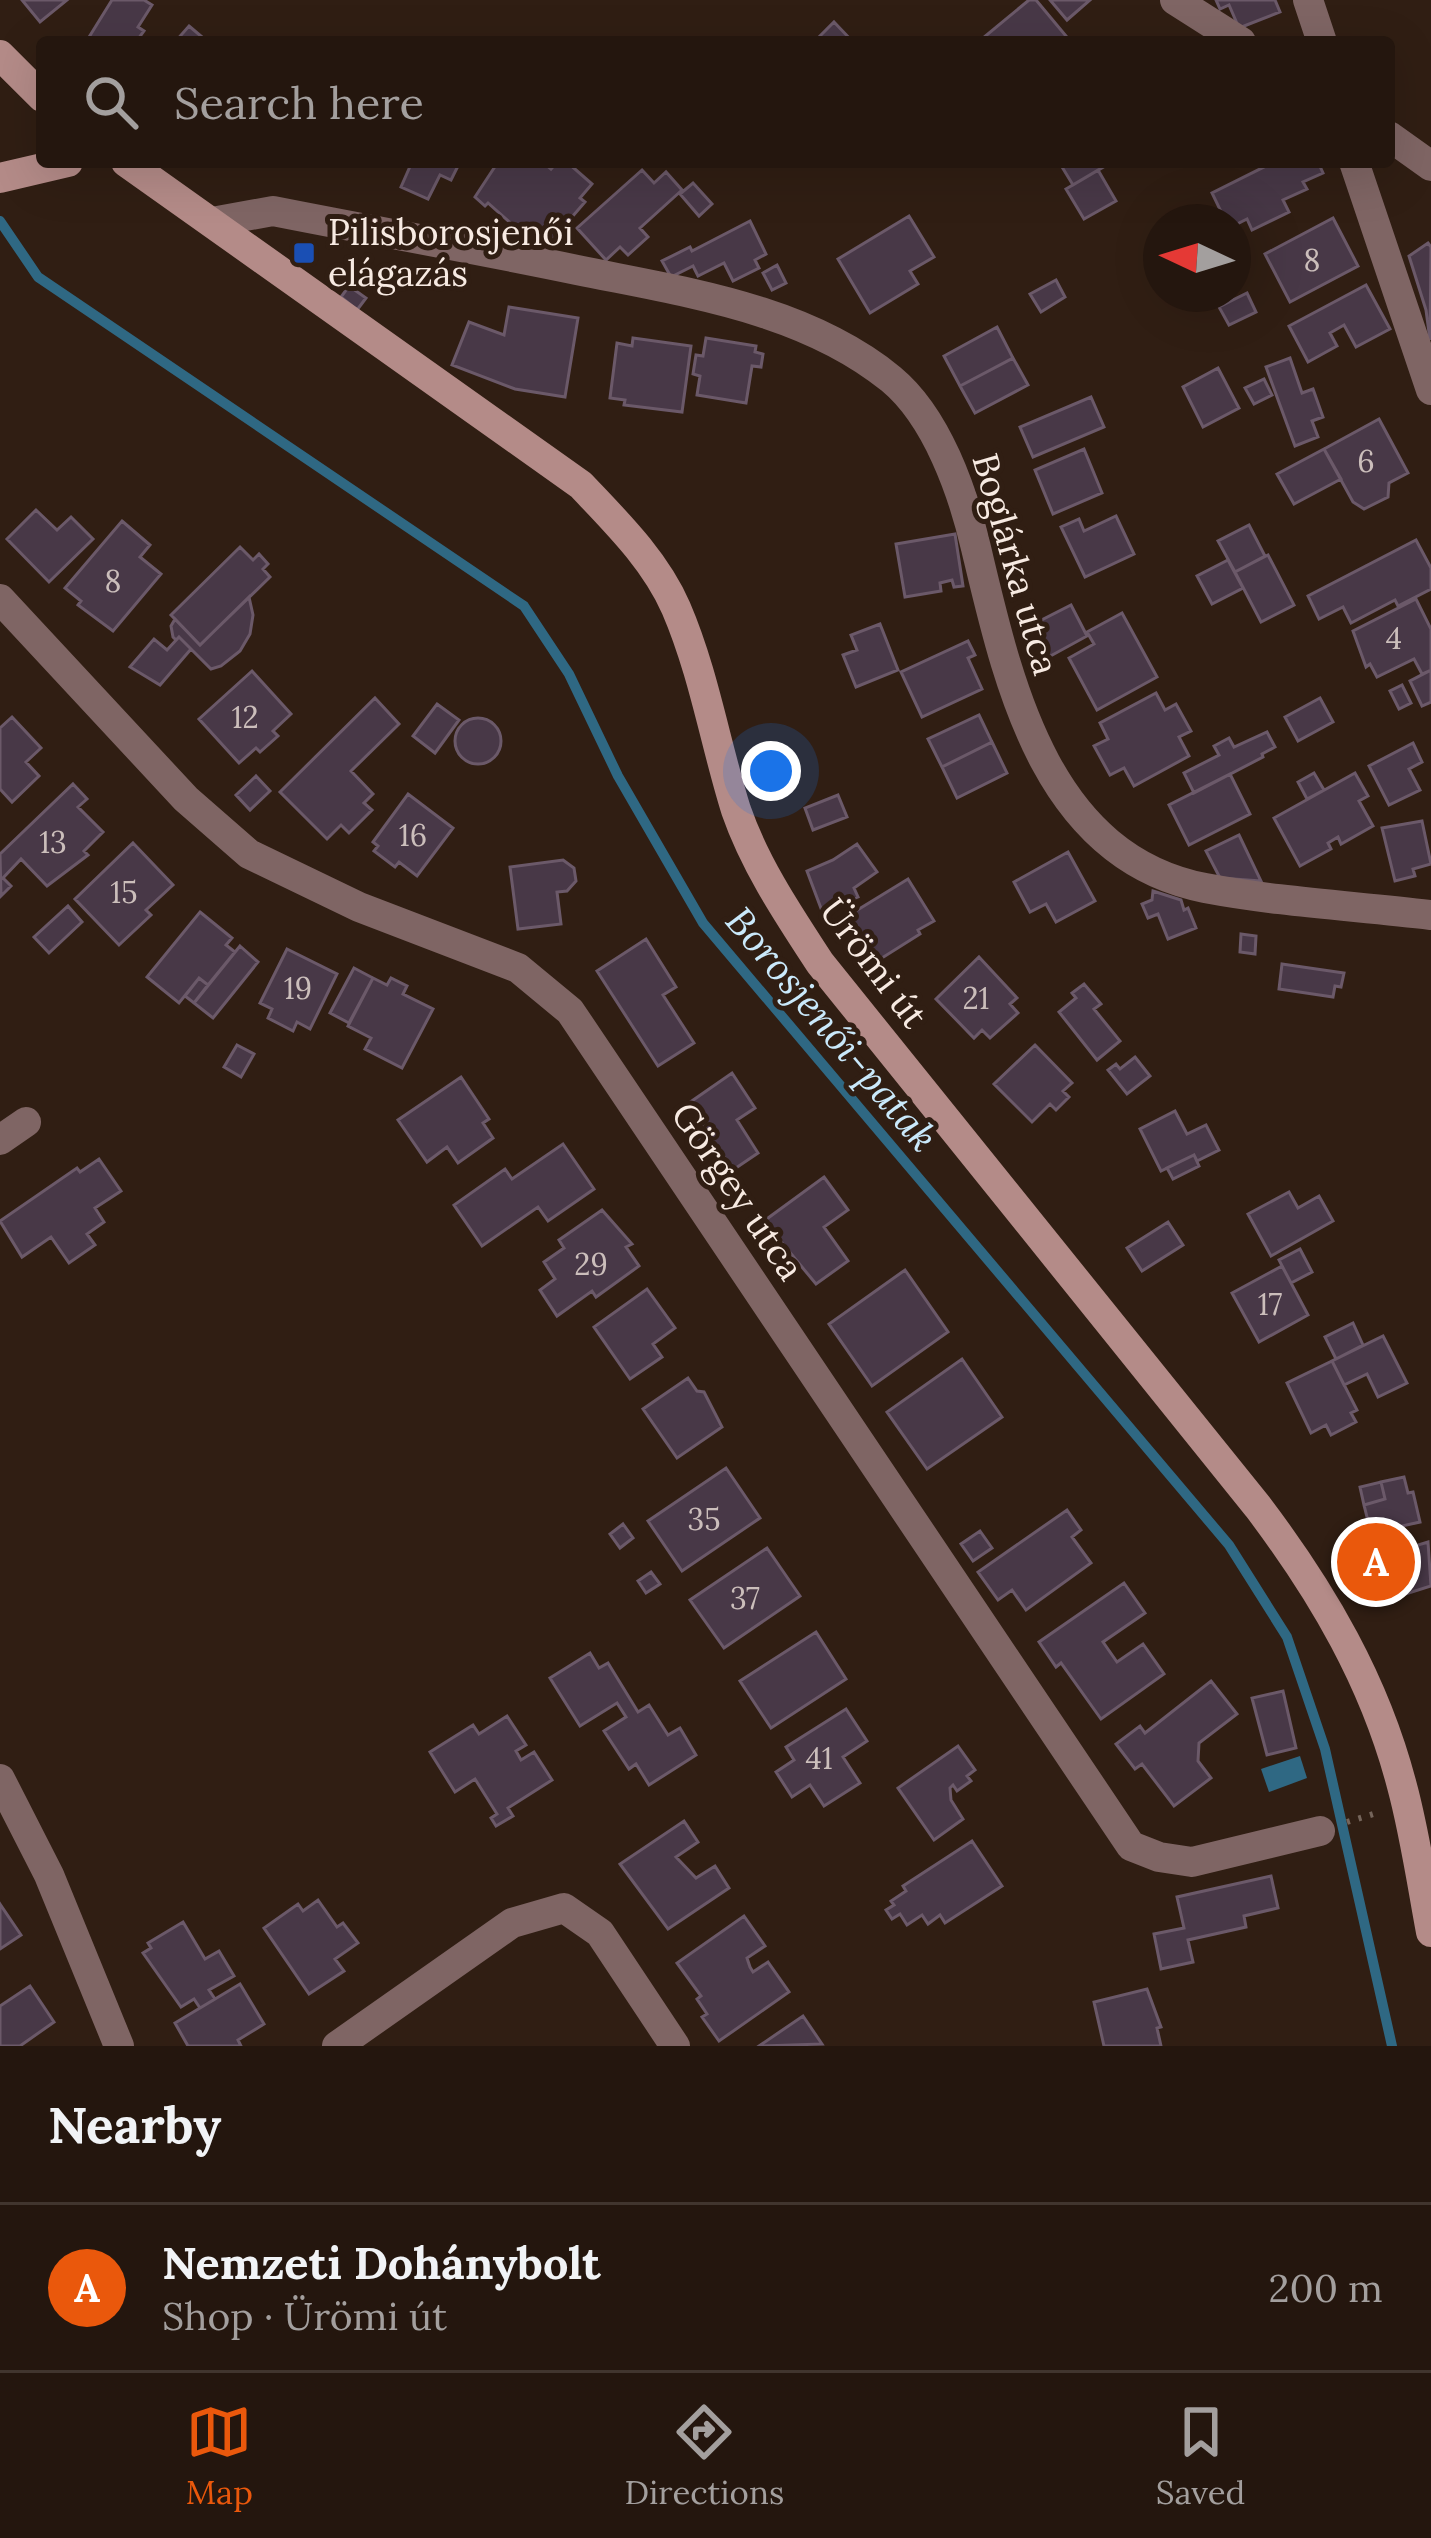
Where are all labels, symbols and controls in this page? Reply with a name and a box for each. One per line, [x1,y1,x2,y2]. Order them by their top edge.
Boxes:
search box [36,36,1395,168]
icon: search [78,69,144,135]
text: Search here [174,74,424,131]
north arrow [1143,204,1251,312]
place label: Pilisborosjenői elágazás [328,209,574,296]
marker: Pilisborosjenői elágazás [291,240,317,266]
house number: 8 [1304,241,1320,279]
house number: 6 [1357,442,1375,480]
street label: Boglárka utca [962,448,1070,680]
house number: 8 [105,562,121,600]
house number: 4 [1386,619,1402,657]
house number: 12 [231,698,259,736]
your location [741,741,801,801]
house number: 16 [399,816,427,854]
house number: 13 [39,823,67,861]
house number: 15 [110,873,138,911]
street label: Ürömi út [810,889,938,1037]
water label: Borosjenői-patak [715,897,949,1161]
house number: 19 [284,969,312,1007]
house number: 21 [962,979,990,1017]
street label: Görgey utca [662,1093,814,1289]
house number: 29 [574,1245,608,1283]
house number: 17 [1258,1285,1283,1323]
house number: 35 [687,1500,721,1538]
pin: A [1337,1517,1415,1607]
house number: 37 [730,1579,760,1617]
house number: 41 [805,1739,833,1777]
text: Nearby [48,2092,221,2157]
text: Nemzeti Dohánybolt [162,2234,601,2291]
text: A [74,2263,100,2313]
text: 200 m [1268,2263,1383,2313]
text: Shop · Ürömi út [162,2291,447,2341]
tab: Map [186,2399,253,2513]
tab: Directions [625,2399,784,2513]
tab: Saved [1156,2399,1245,2513]

